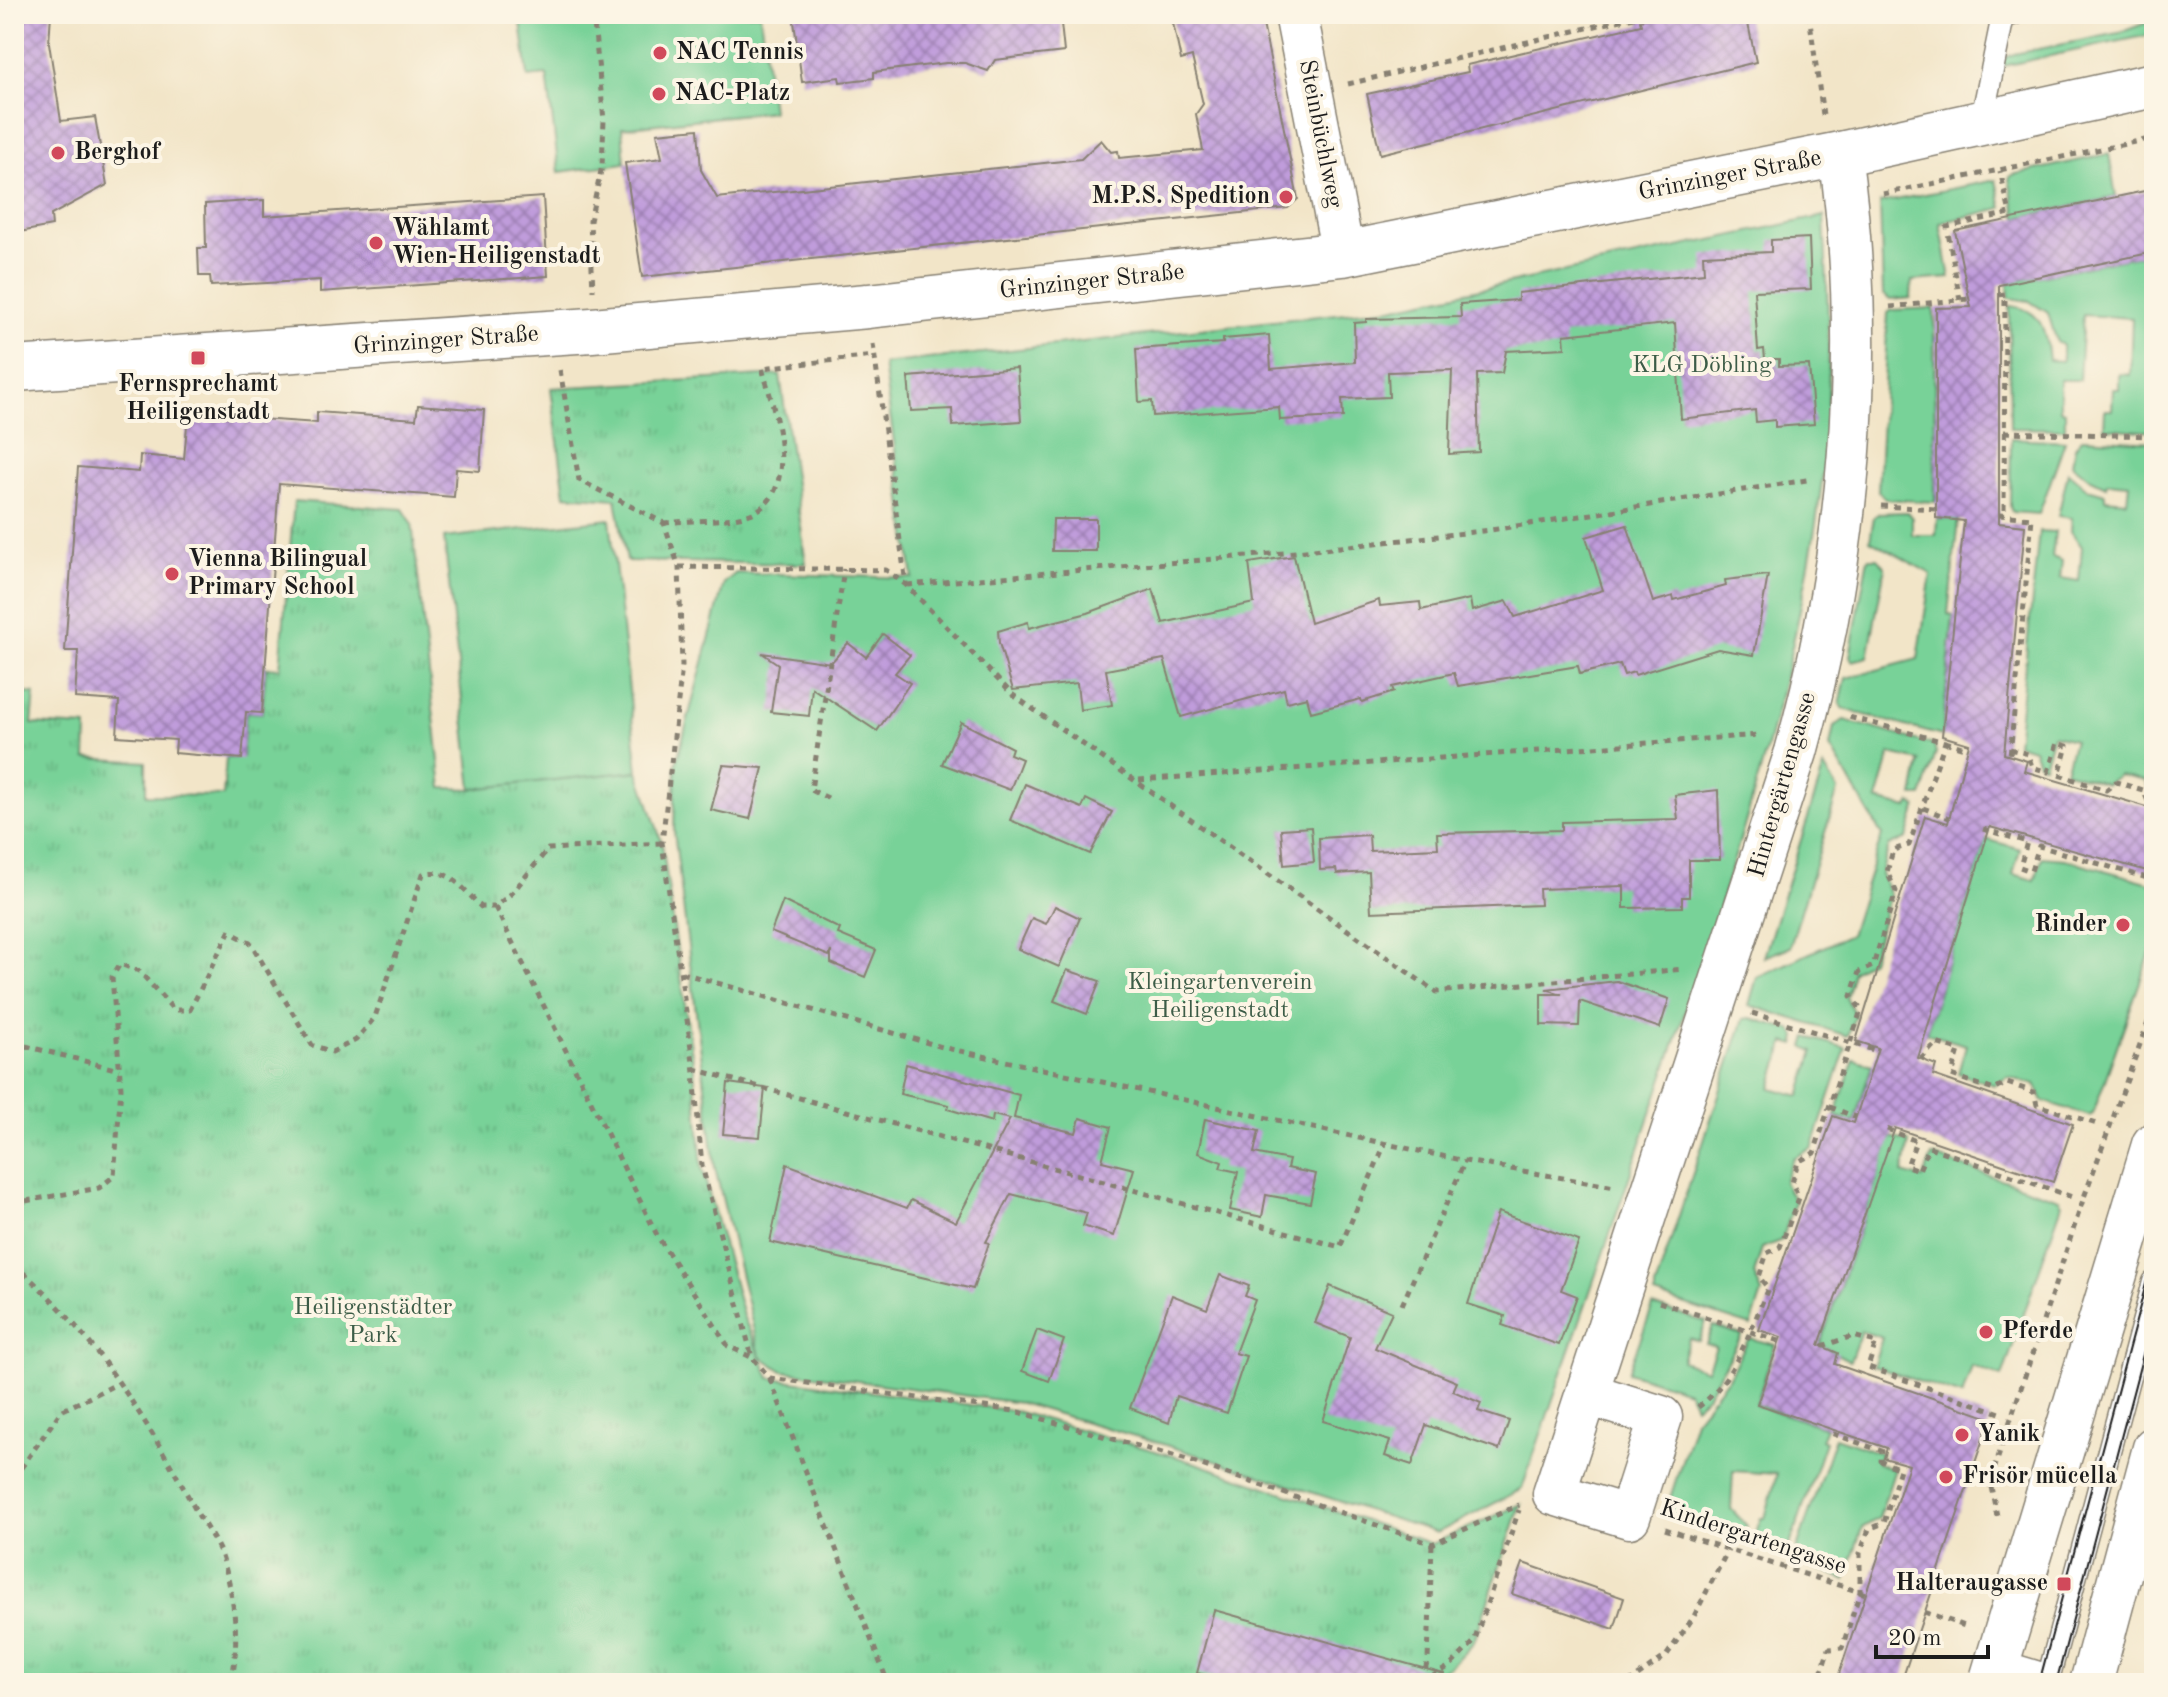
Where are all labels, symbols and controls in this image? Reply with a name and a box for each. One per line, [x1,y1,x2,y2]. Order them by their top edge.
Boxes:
place label: NAC Tennis [676,41,804,65]
marker: NAC Tennis [651,44,669,62]
street label: Steinbüchlweg [1294,58,1346,210]
place label: NAC-Platz [675,82,790,106]
marker: NAC-Platz [650,85,668,103]
place label: Berghof [74,141,162,165]
marker: Berghof [49,144,67,162]
street label: Grinzinger Straße [1637,146,1823,206]
place label: M.P.S. Spedition [1092,185,1270,209]
marker: M.P.S. Spedition [1277,188,1295,206]
place label: Wählamt Wien-Heiligenstadt [392,217,601,269]
marker: Wählamt Wien-Heiligenstadt [367,234,385,252]
street label: Grinzinger Straße [998,260,1186,304]
street label: Grinzinger Straße [353,323,539,359]
marker: Fernsprechamt Heiligenstadt [189,349,207,367]
park label: KLG Döbling [1632,354,1772,378]
place label: Fernsprechamt Heiligenstadt [118,373,278,425]
place label: Vienna Bilingual Primary School [188,548,367,600]
marker: Vienna Bilingual Primary School [163,565,181,583]
street label: Hintergärtengasse [1745,690,1821,880]
place label: Rinder [2034,913,2107,937]
marker: Rinder [2114,916,2132,934]
park label: Kleingartenverein Heiligenstadt [1127,971,1313,1023]
park label: Heiligenstädter Park [294,1296,453,1348]
place label: Pferde [2002,1320,2073,1344]
marker: Pferde [1977,1323,1995,1341]
place label: Yanik [1978,1423,2040,1447]
marker: Yanik [1953,1426,1971,1444]
place label: Frisör mücella [1962,1465,2117,1489]
marker: Frisör mücella [1937,1468,1955,1486]
street label: Kindergartengasse [1657,1496,1849,1580]
place label: Halteraugasse [1895,1572,2048,1596]
marker: Halteraugasse [2055,1575,2073,1593]
scale bar [1876,1609,1988,1659]
text: 20 m [1888,1627,1942,1651]

